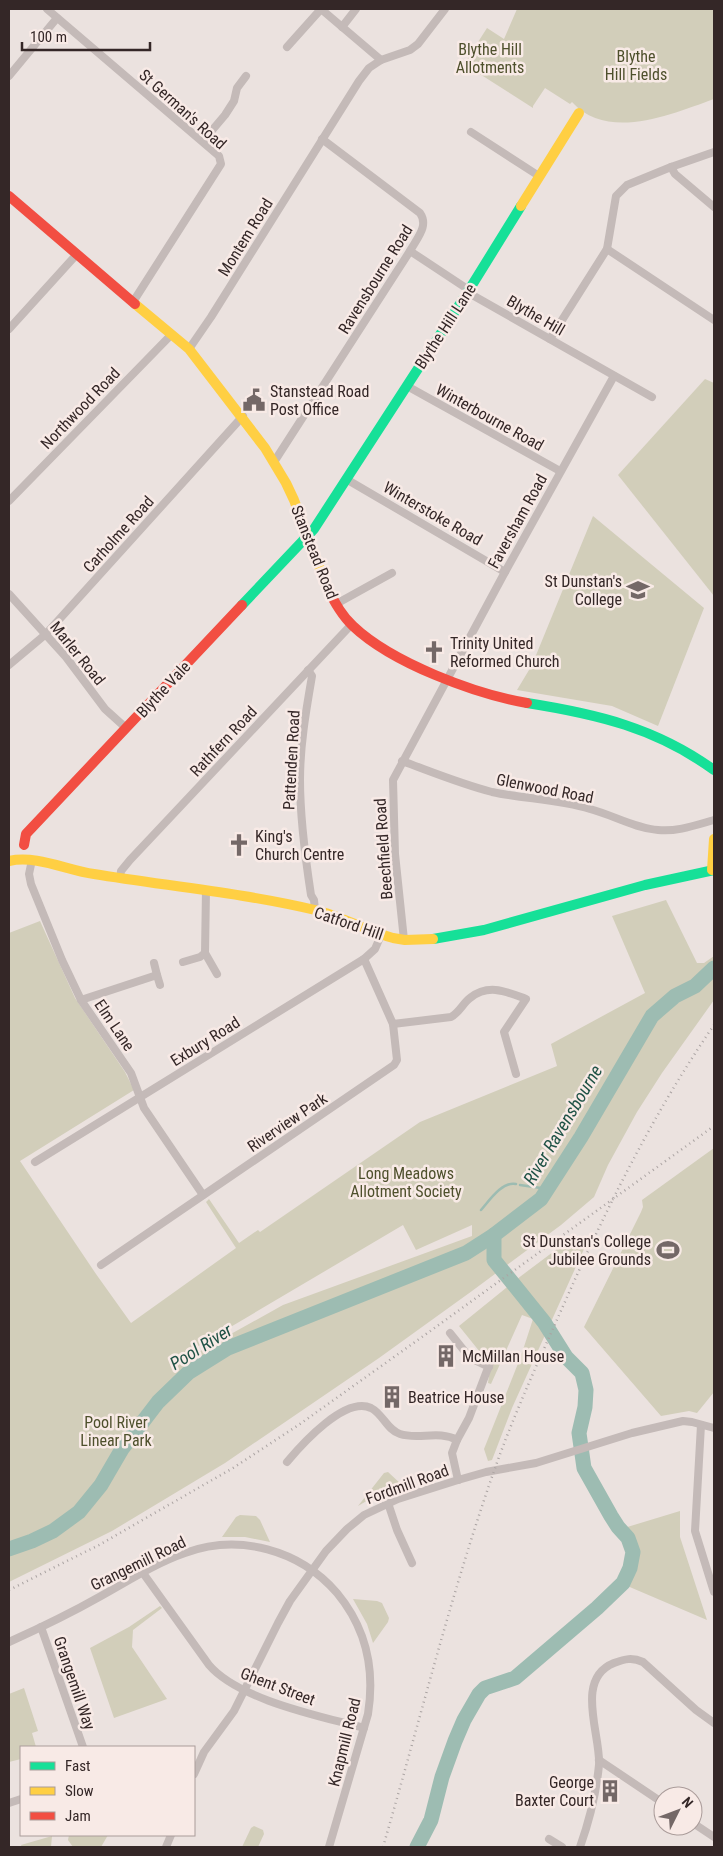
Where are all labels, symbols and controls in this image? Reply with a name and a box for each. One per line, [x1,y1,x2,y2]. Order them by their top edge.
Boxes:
scale bar [22,20,150,52]
text: 100 m [30,28,67,46]
park label: Blythe Hill Allotments [456,40,524,77]
park label: Blythe Hill Fields [605,47,667,84]
street label: St German's Road [135,65,230,153]
street label: Montem Road [214,195,277,280]
street label: Ravensbourne Road [334,221,417,337]
street label: Blythe Hill Lane [411,280,480,372]
street label: Blythe Hill [503,291,568,340]
street label: Northwood Road [37,364,124,453]
street label: Winterbourne Road [433,380,547,455]
place label: Stanstead Road Post Office [270,382,369,419]
public building icon: Stanstead Road Post Office [241,387,267,413]
street label: Faversham Road [484,471,551,572]
street label: Winterstoke Road [380,477,486,549]
street label: Carholme Road [79,492,158,577]
street label: Stanstead Road [287,503,342,602]
place label: St Dunstan's College [545,572,622,609]
school or university icon: St Dunstan's College [625,577,651,603]
street label: Marler Road [46,618,109,689]
place label: Trinity United Reformed Church [450,634,560,671]
church icon: Trinity United Reformed Church [421,639,447,665]
street label: Blythe Vale [132,657,194,721]
street label: Rathfern Road [186,702,261,781]
street label: Pattenden Road [279,710,304,811]
street label: Glenwood Road [495,770,595,807]
street label: Beechfield Road [370,798,397,900]
place label: King's Church Centre [255,827,344,864]
church icon: King's Church Centre [226,832,252,858]
street label: Catford Hill [312,903,386,944]
street label: Elm Lane [91,996,139,1055]
street label: Exbury Road [167,1013,243,1070]
water label: River Ravensbourne [519,1061,606,1188]
street label: Riverview Park [244,1088,331,1156]
park label: Long Meadows Allotment Society [350,1164,462,1201]
place label: St Dunstan's College Jubilee Grounds [523,1232,651,1269]
sports icon: St Dunstan's College Jubilee Grounds [655,1237,681,1263]
water label: Pool River [166,1319,236,1374]
building icon: McMillan House [433,1343,459,1369]
place label: McMillan House [462,1347,564,1366]
building icon: Beatrice House [379,1384,405,1410]
place label: Beatrice House [408,1388,504,1407]
park label: Pool River Linear Park [80,1413,152,1450]
street label: Fordmill Road [363,1461,451,1508]
street label: Grangemill Road [87,1532,189,1595]
street label: Grangemill Way [50,1634,100,1733]
street label: Ghent Street [238,1664,318,1709]
street label: Knapmill Road [324,1696,365,1788]
legend [20,1746,195,1836]
text: Fast [65,1757,90,1775]
place label: George Baxter Court [515,1773,594,1810]
building icon: George Baxter Court [597,1778,623,1804]
text: Slow [65,1782,94,1800]
north arrow [653,1786,703,1836]
text: N [679,1794,696,1811]
text: Jam [65,1807,91,1825]

